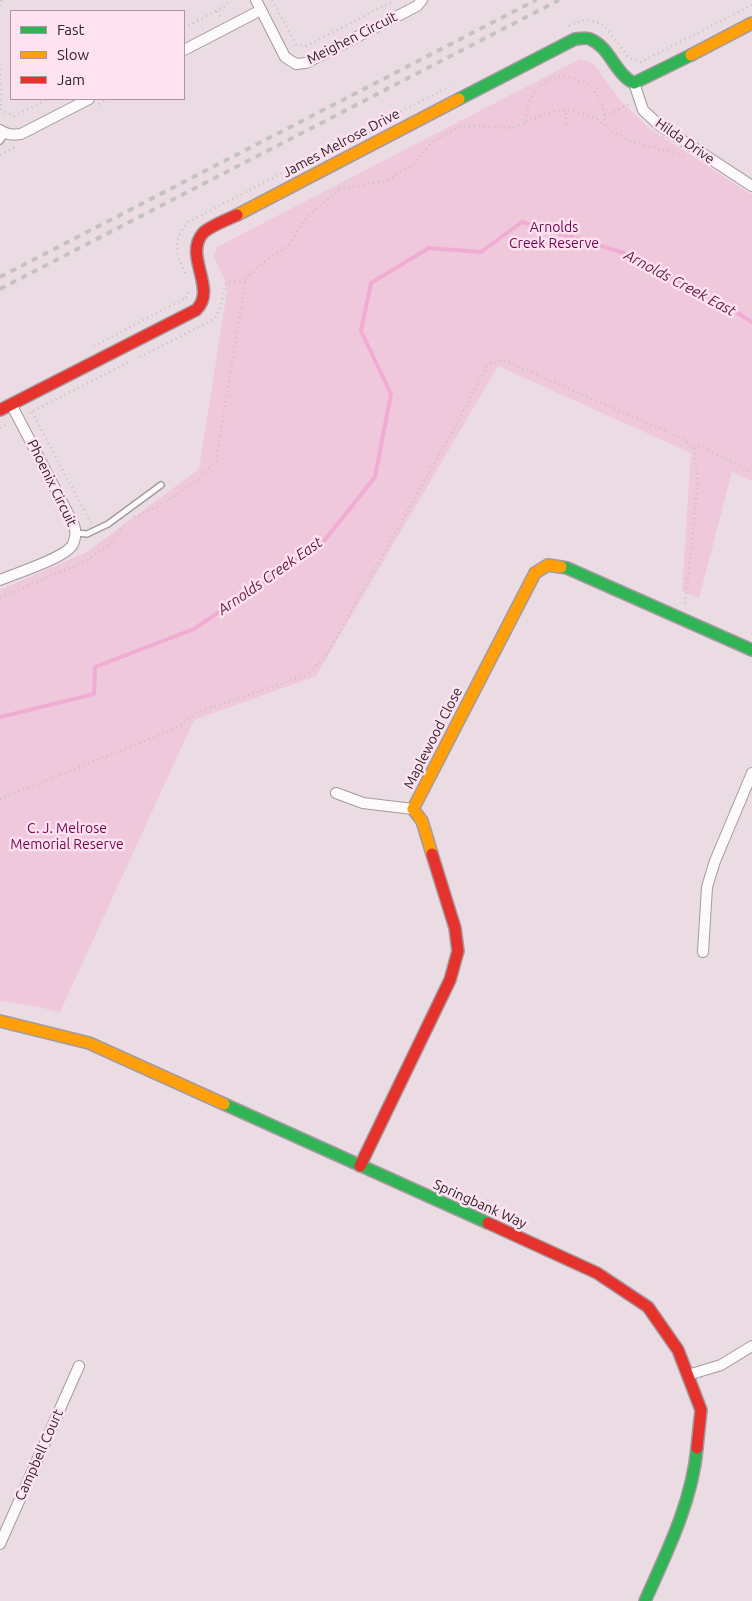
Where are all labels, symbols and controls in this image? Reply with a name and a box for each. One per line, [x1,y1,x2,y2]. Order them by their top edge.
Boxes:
street label: Meighen Circuit [304,8,400,68]
legend [10,10,185,100]
text: Fast [57,21,84,38]
text: Slow [57,46,89,63]
text: Jam [57,71,85,88]
street label: James Melrose Drive [280,105,402,181]
street label: Hilda Drive [652,114,718,168]
park label: Arnolds Creek Reserve [509,219,599,252]
water label: Arnolds Creek East [621,246,739,320]
street label: Phoenix Circuit [24,437,80,529]
water label: Arnolds Creek East [214,533,326,619]
street label: Maplewood Close [400,684,466,792]
park label: C. J. Melrose Memorial Reserve [10,820,124,852]
street label: Springbank Way [431,1176,529,1232]
street label: Campbell Court [11,1407,67,1503]

